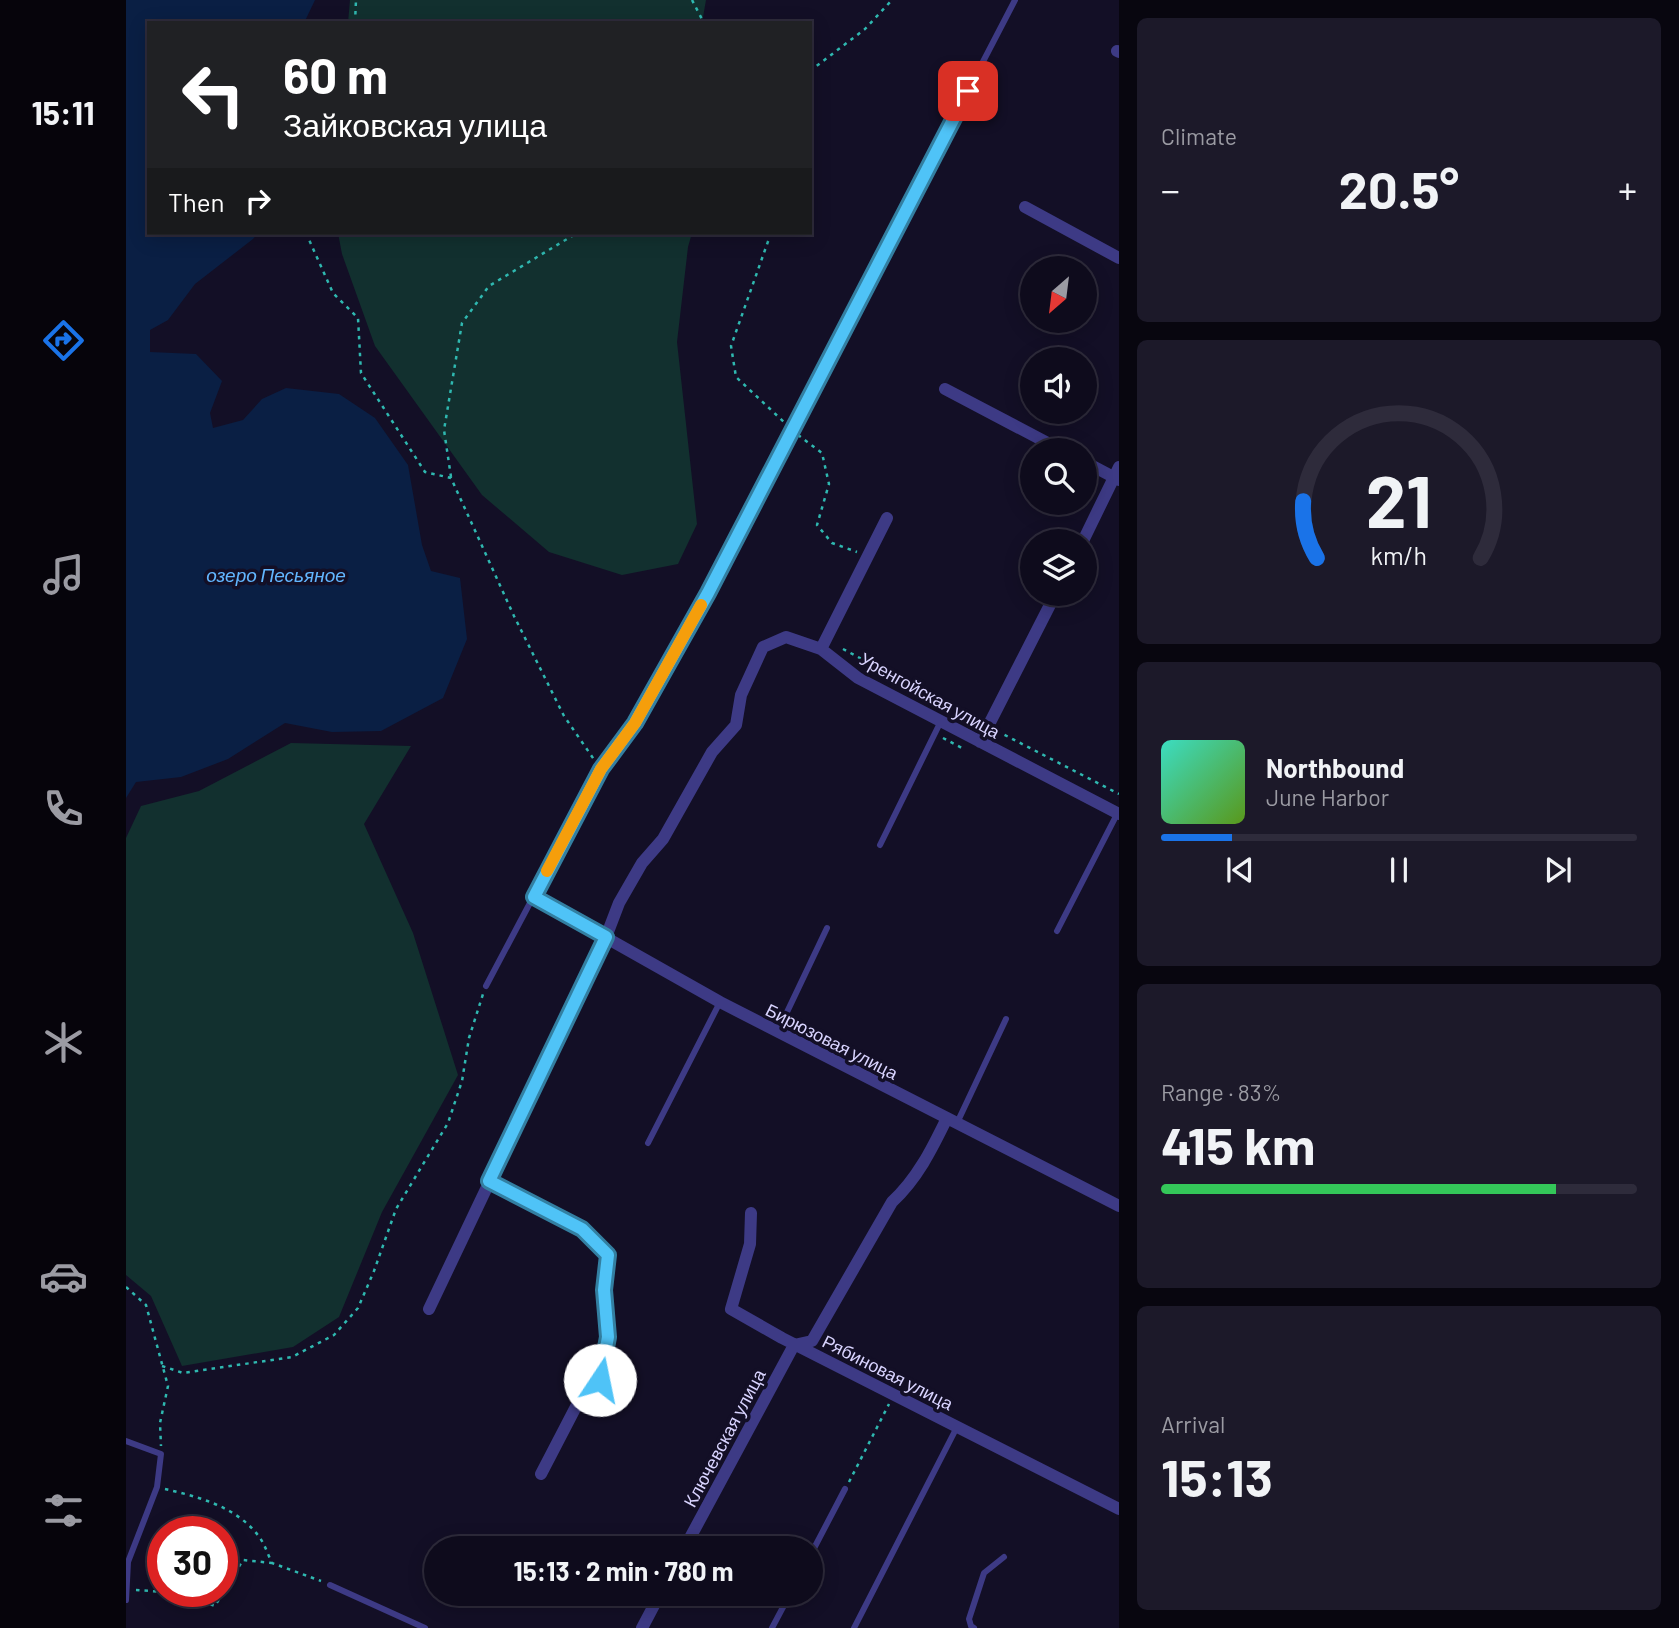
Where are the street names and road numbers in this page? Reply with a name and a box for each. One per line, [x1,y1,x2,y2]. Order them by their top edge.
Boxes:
street label: Уренгойская улица [856,647,1005,743]
street label: Бирюзовая улица [762,998,903,1084]
street label: Рябиновая улица [819,1330,958,1415]
street label: Ключевская улица [678,1364,770,1511]

